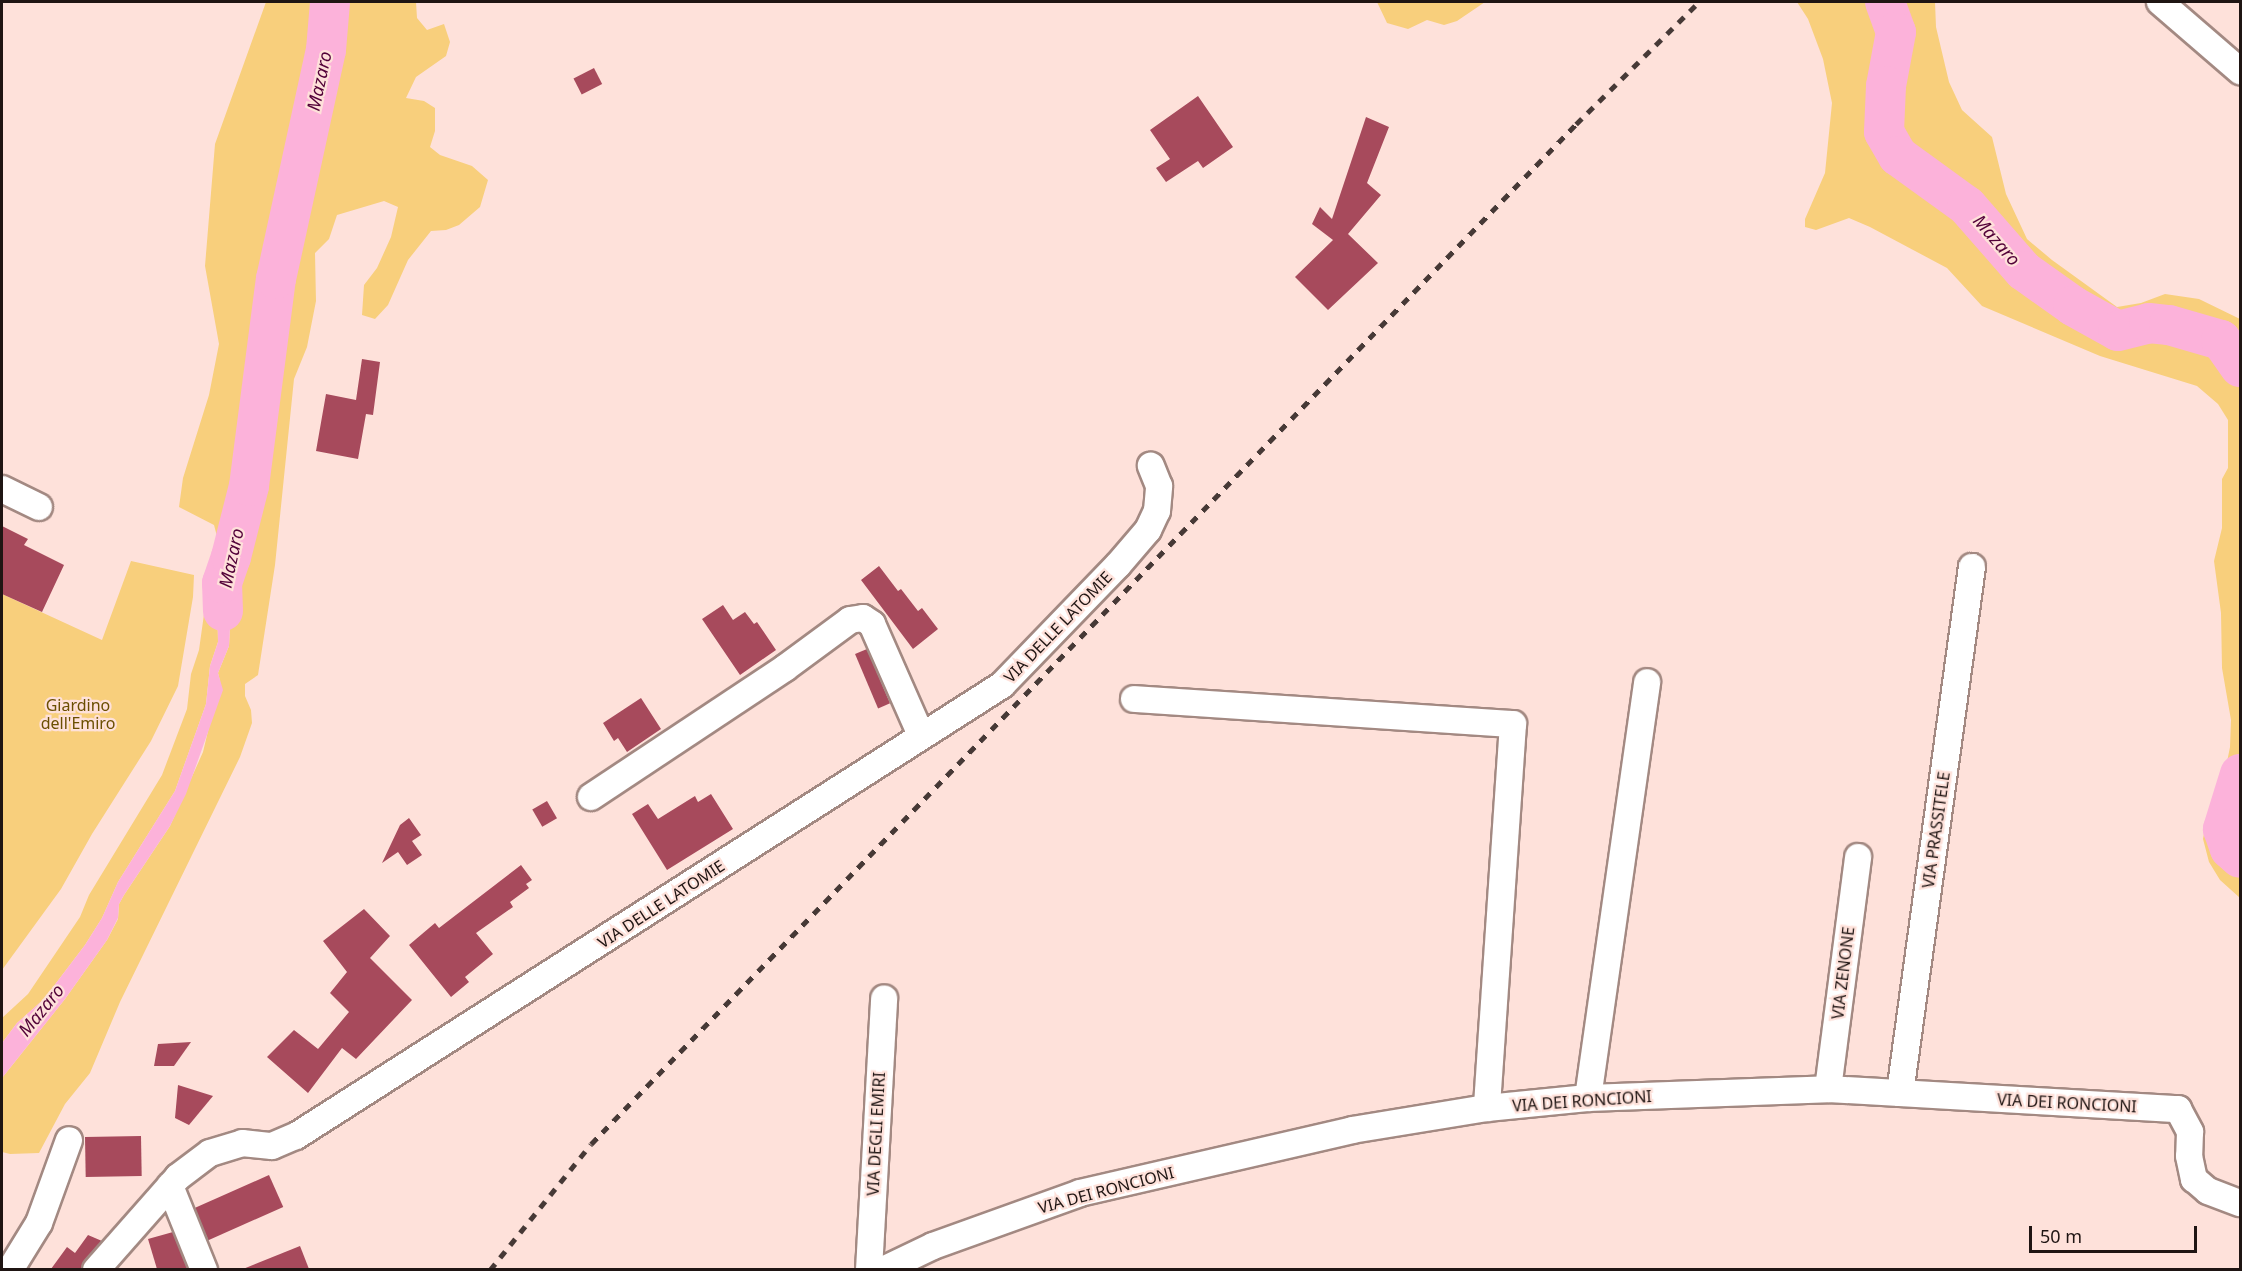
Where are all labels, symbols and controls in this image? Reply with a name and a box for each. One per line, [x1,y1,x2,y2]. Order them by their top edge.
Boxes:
water label: Mazaro [302,49,336,113]
water label: Mazaro [1969,210,2025,270]
water label: Mazaro [214,526,248,590]
street label: VIA DELLE LATOMIE [1000,567,1116,687]
park label: Giardino dell'Emiro [41,695,115,733]
street label: VIA PRASSITELE [1918,771,1954,889]
street label: VIA DELLE LATOMIE [594,856,728,952]
street label: VIA ZENONE [1828,926,1858,1020]
water label: Mazaro [14,980,68,1040]
street label: VIA DEGLI EMIRI [863,1072,889,1196]
street label: VIA DEI RONCIONI [1512,1087,1652,1115]
street label: VIA DEI RONCIONI [1997,1090,2137,1116]
street label: VIA DEI RONCIONI [1036,1163,1176,1217]
scale bar [2032,1214,2200,1252]
text: 50 m [2040,1224,2082,1248]

